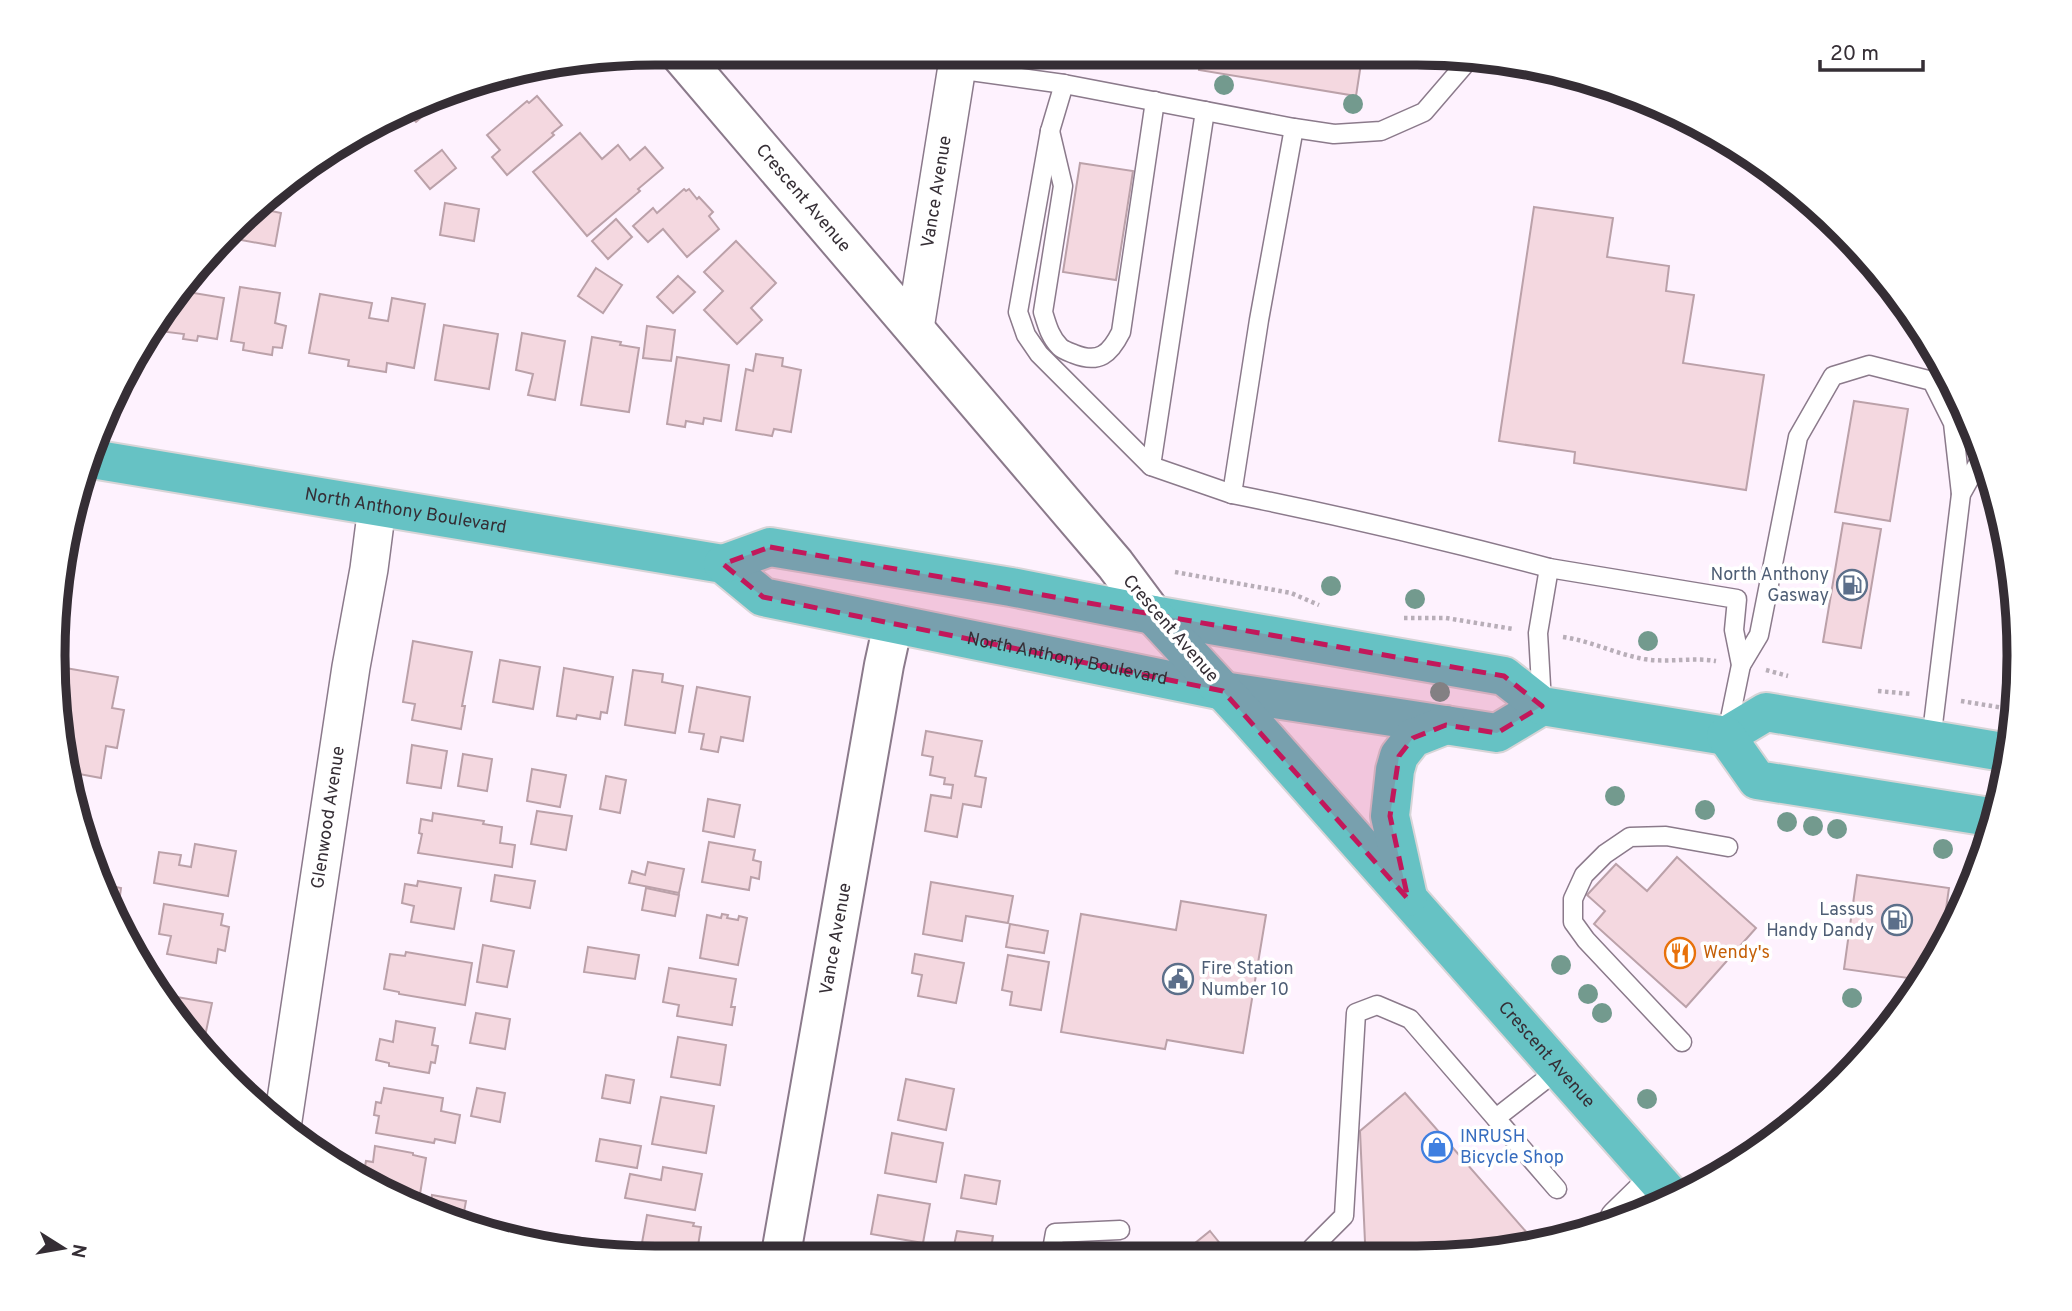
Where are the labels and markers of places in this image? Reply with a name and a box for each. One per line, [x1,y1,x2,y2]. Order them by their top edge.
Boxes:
place label: North Anthony Gasway [1710,564,1829,608]
fuel station icon: North Anthony Gasway [1835,568,1869,602]
place label: Lassus Handy Dandy [1766,899,1874,943]
fuel station icon: Lassus Handy Dandy [1880,903,1914,937]
restaurant icon: Wendy's [1663,936,1697,970]
place label: Wendy's [1703,942,1770,965]
place label: Fire Station Number 10 [1201,958,1294,1002]
public building icon: Fire Station Number 10 [1161,962,1195,996]
place label: INRUSH Bicycle Shop [1460,1126,1564,1170]
shop icon: INRUSH Bicycle Shop [1420,1130,1454,1164]

